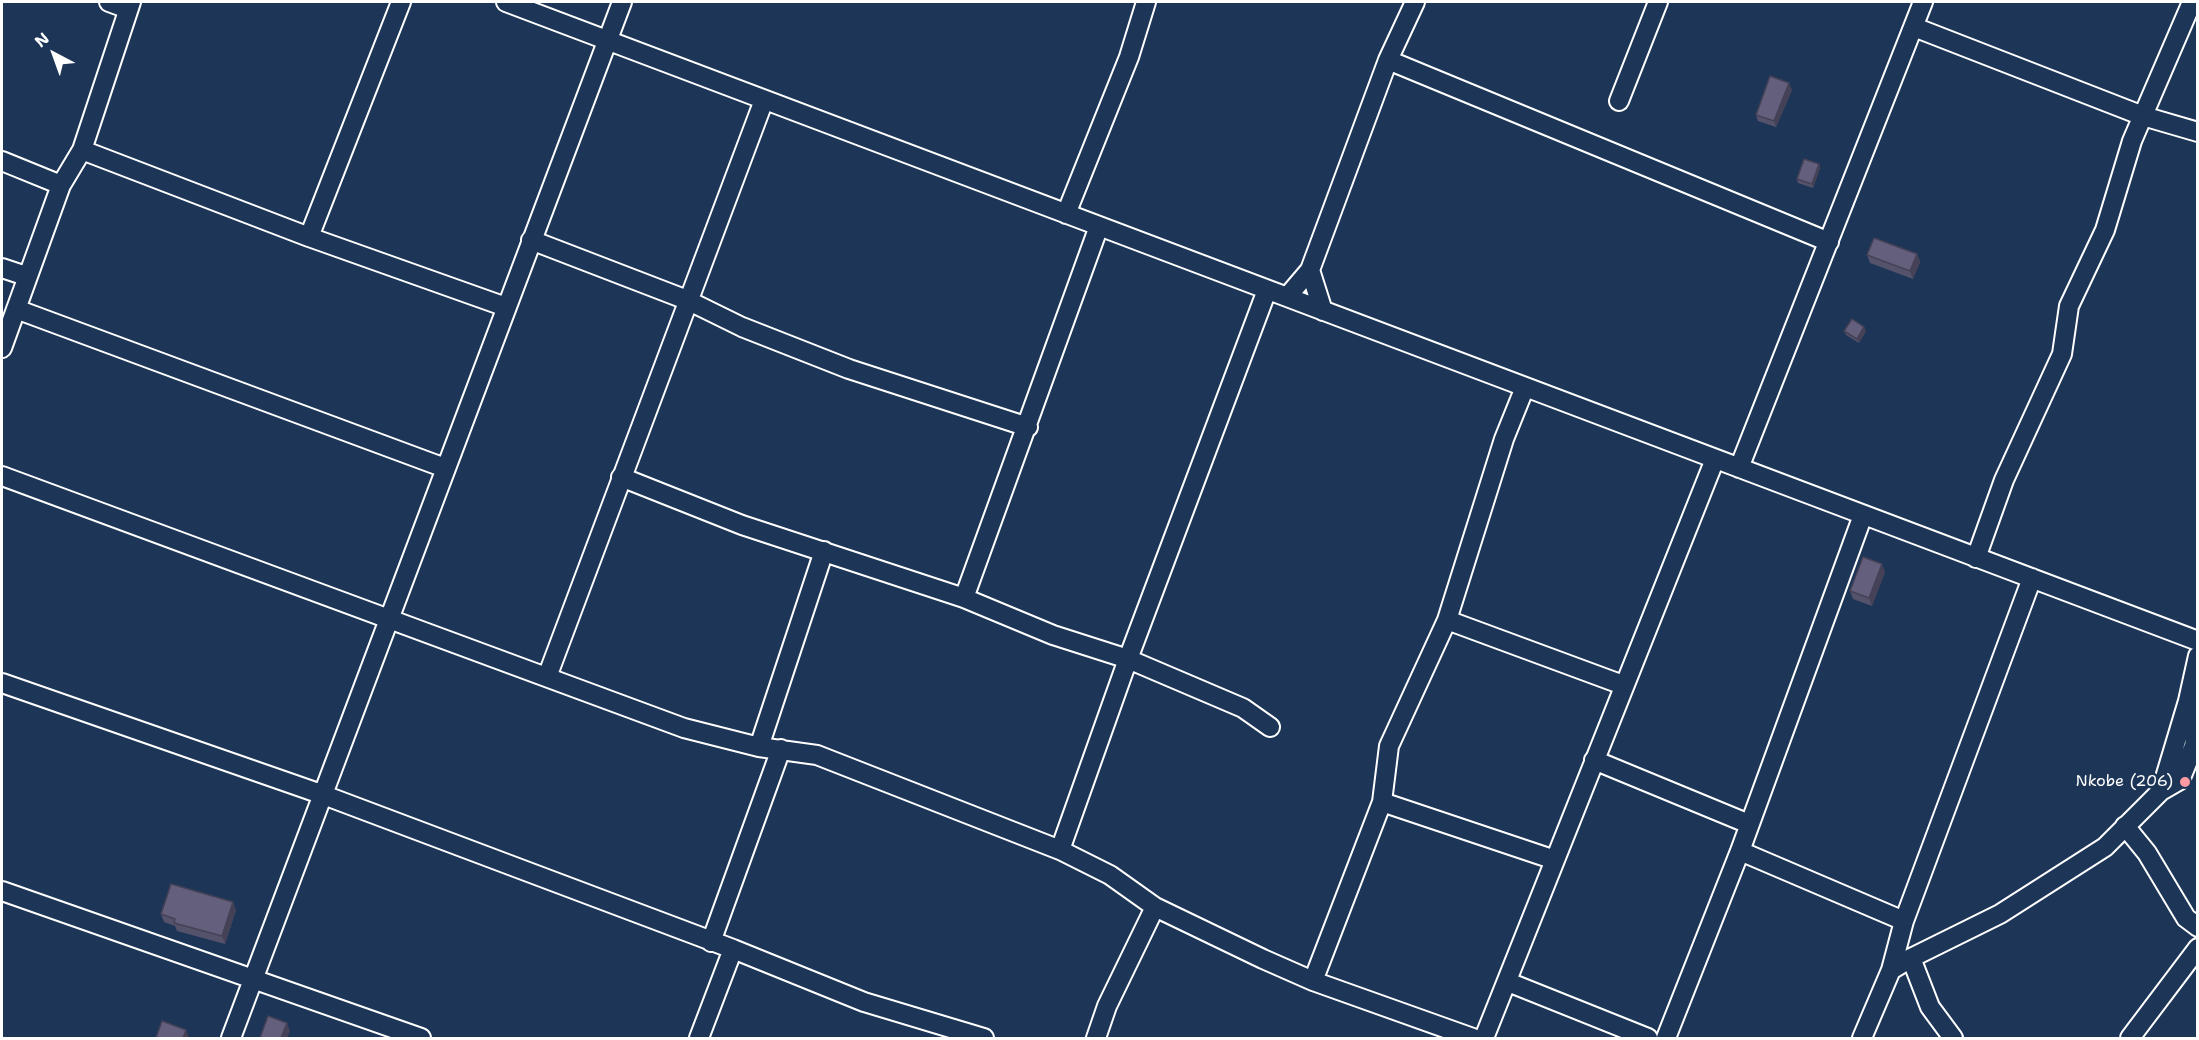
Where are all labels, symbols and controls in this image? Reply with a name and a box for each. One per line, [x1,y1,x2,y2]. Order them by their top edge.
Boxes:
north arrow [24,24,84,84]
text: N [30,28,54,52]
place label: Nkobe (206) [2076,772,2173,792]
marker: Nkobe (206) [2178,775,2192,789]

